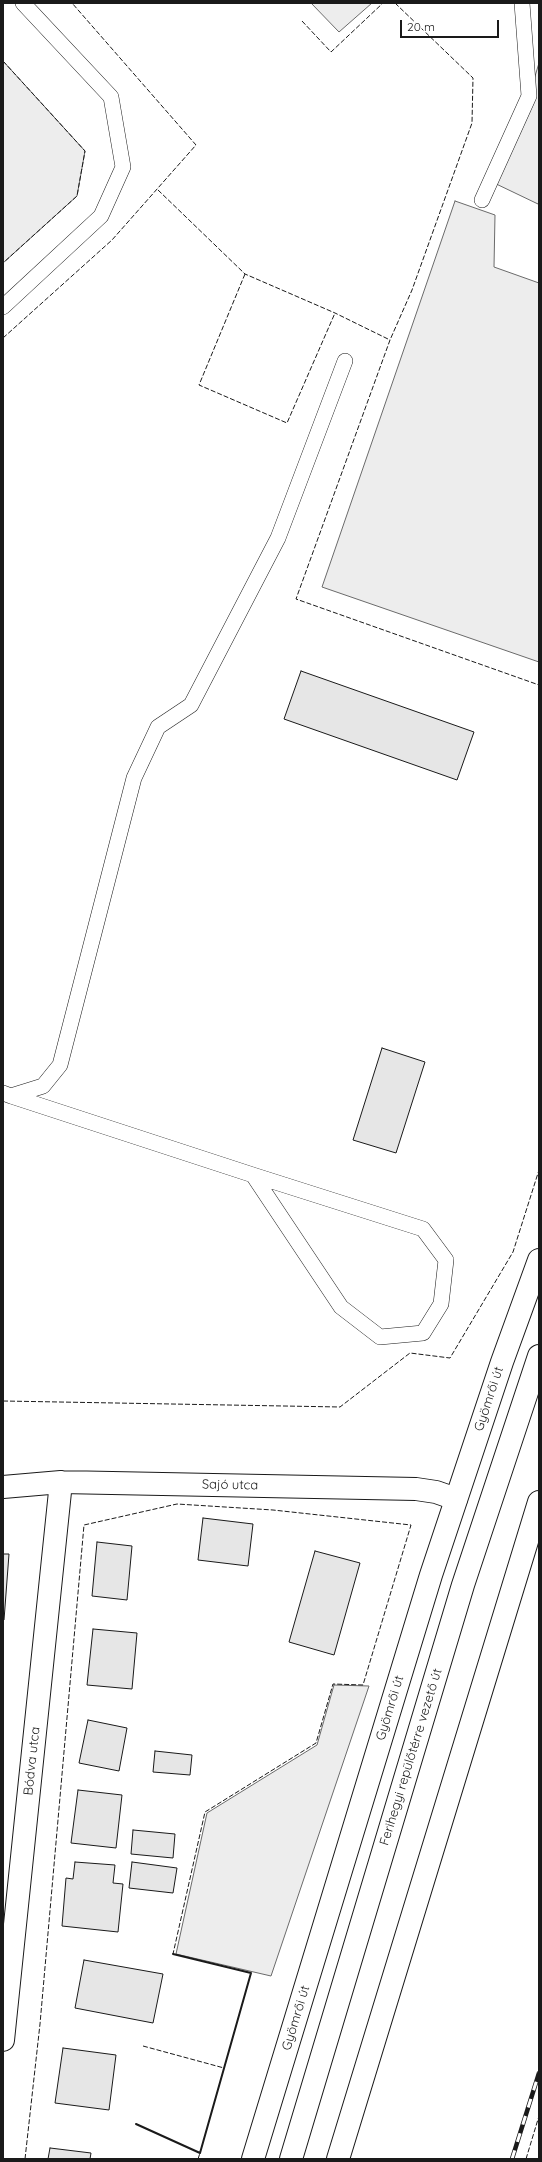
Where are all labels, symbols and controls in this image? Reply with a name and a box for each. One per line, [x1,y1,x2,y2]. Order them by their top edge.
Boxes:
scale bar [402,12,501,38]
text: 20 m [407,19,435,34]
street label: Gyömrői út [471,1365,507,1433]
street label: Sajó utca [202,1477,258,1493]
street label: Ferihegyi repülőtérre vezető út [377,1667,445,1847]
street label: Gyömrői út [373,1674,407,1742]
street label: Bódva utca [21,1726,43,1796]
street label: Gyömrői út [279,1984,313,2052]

